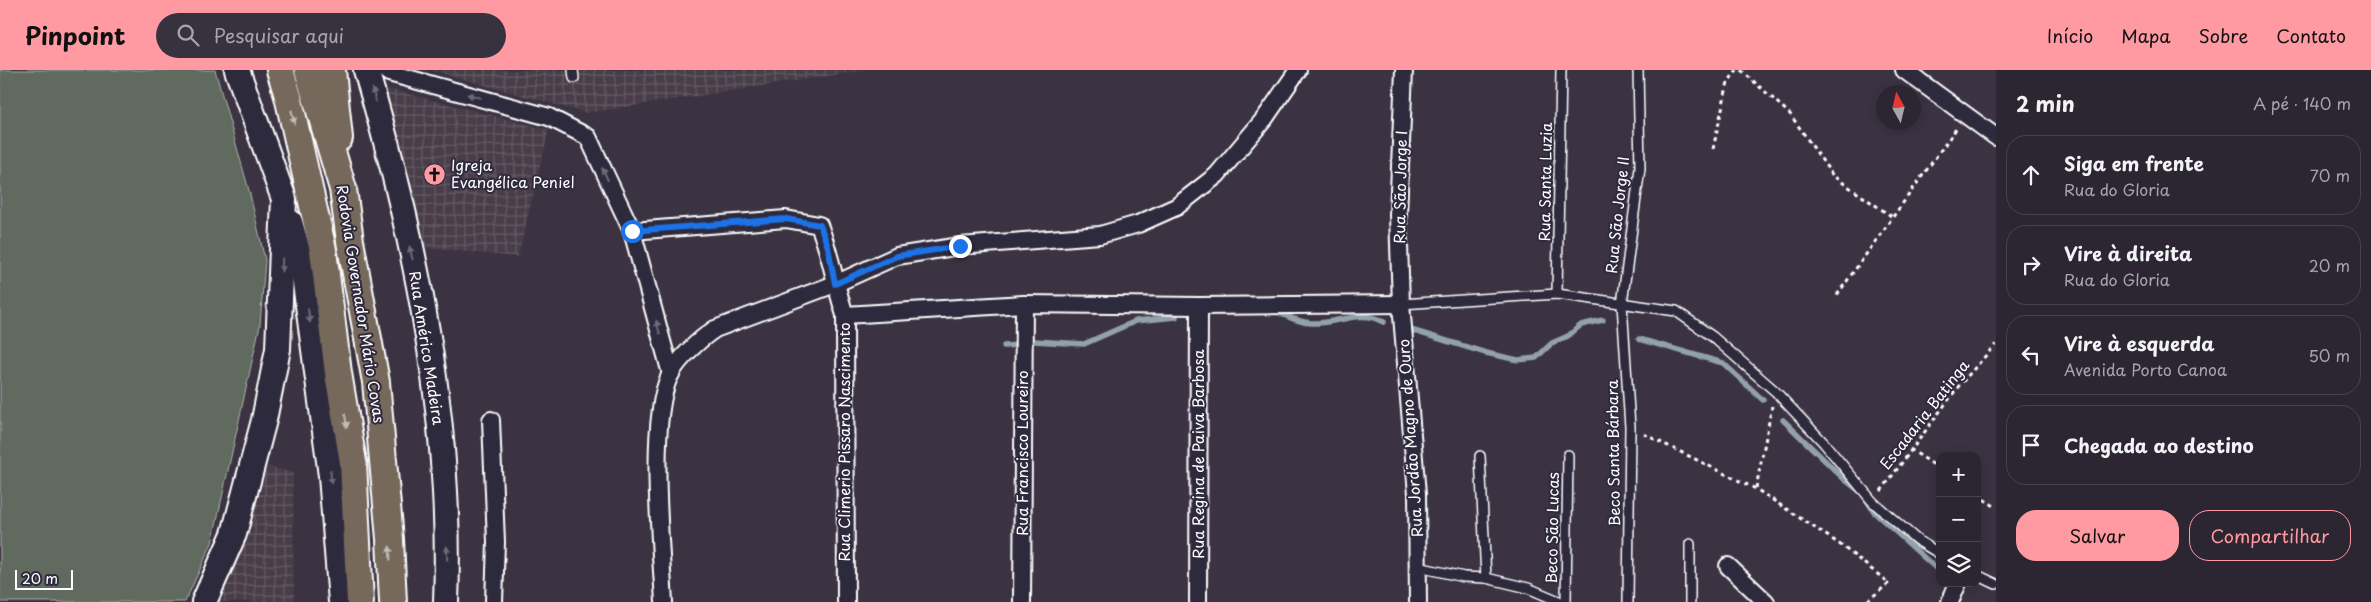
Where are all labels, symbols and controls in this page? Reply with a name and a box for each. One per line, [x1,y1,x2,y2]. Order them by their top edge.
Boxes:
search box [156,13,506,58]
text: Pinpoint [25,17,126,53]
icon: search [174,21,202,49]
text: Pesquisar aqui [214,21,344,49]
text: Início [2047,22,2093,49]
text: Mapa [2121,22,2171,49]
text: Sobre [2199,22,2248,49]
text: Contato [2276,22,2346,49]
north arrow [1876,85,1921,130]
text: 2 min [2016,87,2075,119]
one-way arrow [369,88,377,103]
text: A pé · 140 m [2253,91,2351,115]
one-way arrow [466,92,481,100]
one-way arrow [289,109,297,125]
street label: Rua Santa Luzia [1532,122,1557,242]
street label: Rua São Jorge I [1387,130,1412,244]
text: Siga em frente [2064,149,2204,177]
place label: Igreja Evangélica Peniel [451,153,574,193]
street label: Rua São Jorge II [1599,155,1634,275]
icon: ahead [2017,161,2045,189]
church icon: Igreja Evangélica Peniel [423,163,447,187]
text: 70 m [2310,163,2350,187]
one-way arrow [601,167,609,181]
text: Rua do Gloria [2064,177,2170,201]
street label: Rodovia Governador Mário Covas [331,183,392,425]
route start [621,220,644,243]
route end [949,235,972,258]
text: Vire à direita [2064,239,2192,267]
one-way arrow [407,246,415,261]
icon: right [2017,251,2045,279]
text: 20 m [2309,253,2350,277]
one-way arrow [277,257,285,273]
text: Rua do Gloria [2064,267,2170,291]
street label: Rua Américo Madeira [404,269,451,426]
one-way arrow [306,308,314,324]
one-way arrow [653,319,661,334]
street label: Rua Climerio Pissaro Nascimento [832,322,855,562]
text: Vire à esquerda [2064,329,2215,357]
street label: Rua Jordão Magno de Ouro [1391,338,1428,538]
icon: left [2017,341,2045,369]
text: 50 m [2309,343,2350,367]
street label: Rua Regina de Paiva Barbosa [1186,349,1209,559]
street label: Escadaria Batinga [1874,354,1974,474]
text: Avenida Porto Canoa [2064,357,2227,381]
street label: Rua Francisco Loureiro [1010,370,1033,536]
street label: Beco Santa Bárbara [1600,379,1625,527]
one-way arrow [343,414,351,430]
icon: arrive [2017,431,2045,459]
text: Chegada ao destino [2064,431,2254,459]
map controls [1936,452,1981,587]
button: + [1936,452,1981,497]
one-way arrow [327,469,335,485]
street label: Beco São Lucas [1539,472,1564,584]
button: − [1936,497,1981,542]
button: Salvar [2016,510,2179,561]
button: Compartilhar [2189,510,2351,561]
button: layers [1936,542,1981,587]
one-way arrow [386,545,394,561]
one-way arrow [442,545,450,561]
scale bar [15,567,72,590]
text: 20 m [22,568,58,589]

